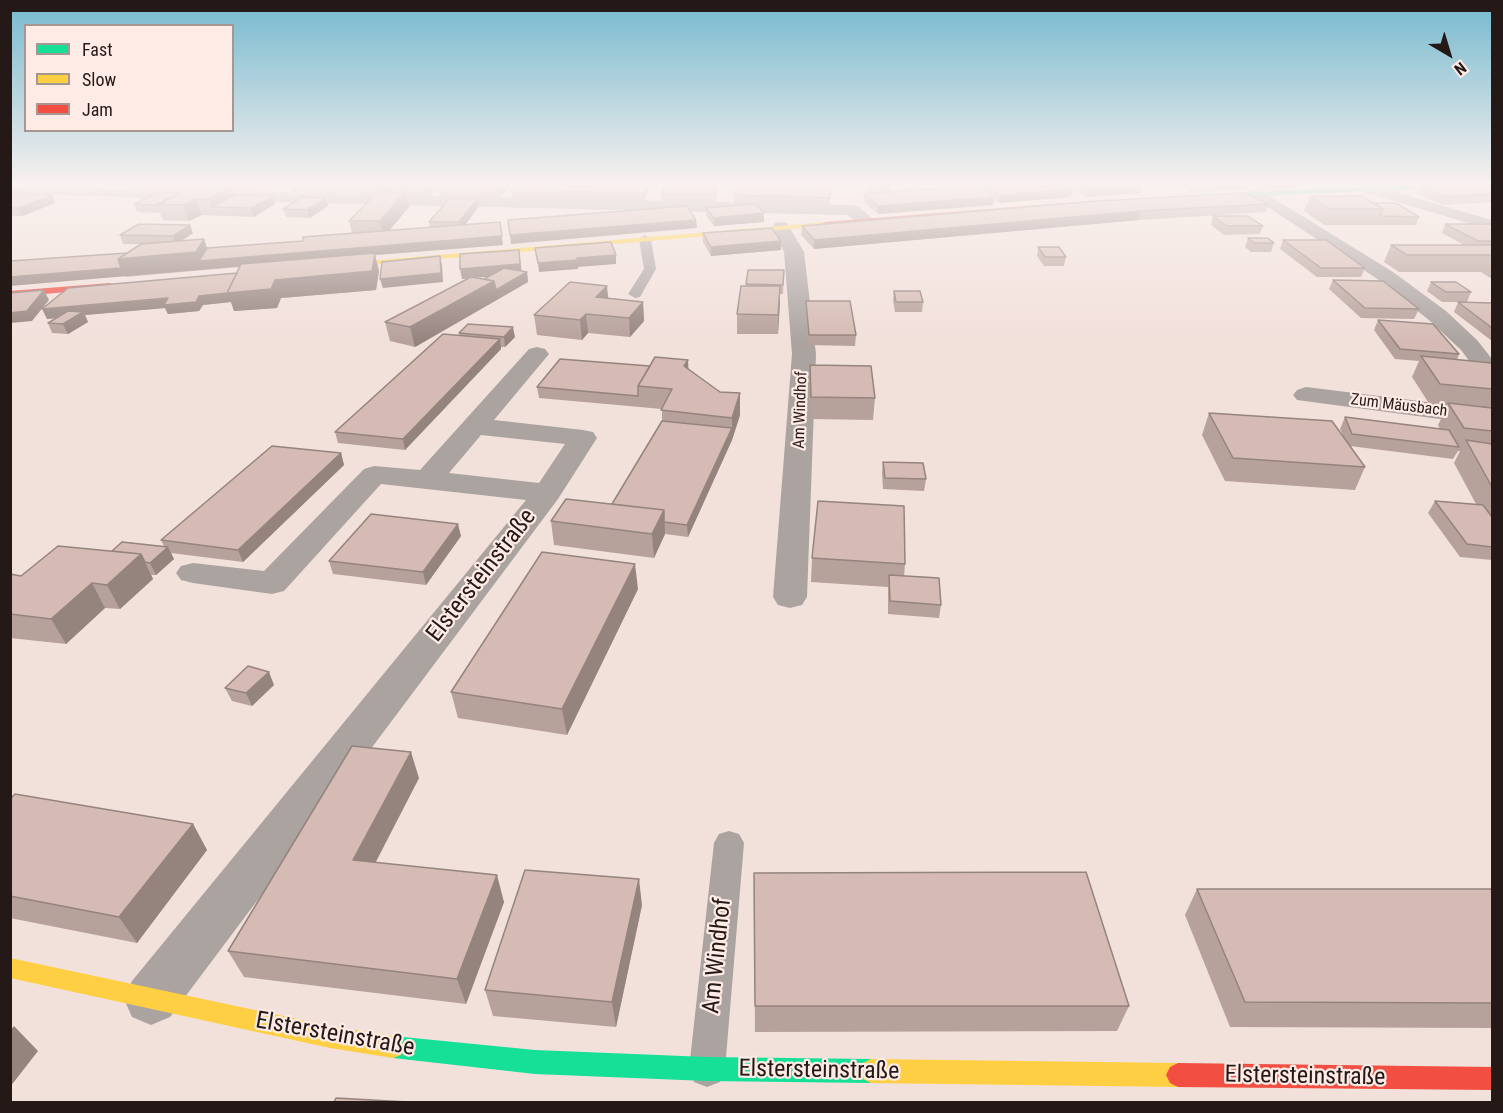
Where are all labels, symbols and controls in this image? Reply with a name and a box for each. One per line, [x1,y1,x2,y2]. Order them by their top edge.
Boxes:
legend [24,24,234,132]
north arrow [1419,24,1479,84]
text: Fast [82,39,113,60]
text: N [1451,58,1470,79]
text: Slow [82,69,116,90]
text: Jam [82,99,113,120]
street label: Am Windhof [790,371,812,449]
street label: Zum Mäusbach [1350,391,1448,421]
street label: Elstersteinstraße [421,504,543,648]
street label: Am Windhof [698,897,738,1015]
street label: Elstersteinstraße [253,1007,417,1063]
street label: Elstersteinstraße [738,1055,900,1087]
street label: Elstersteinstraße [1224,1061,1386,1093]

